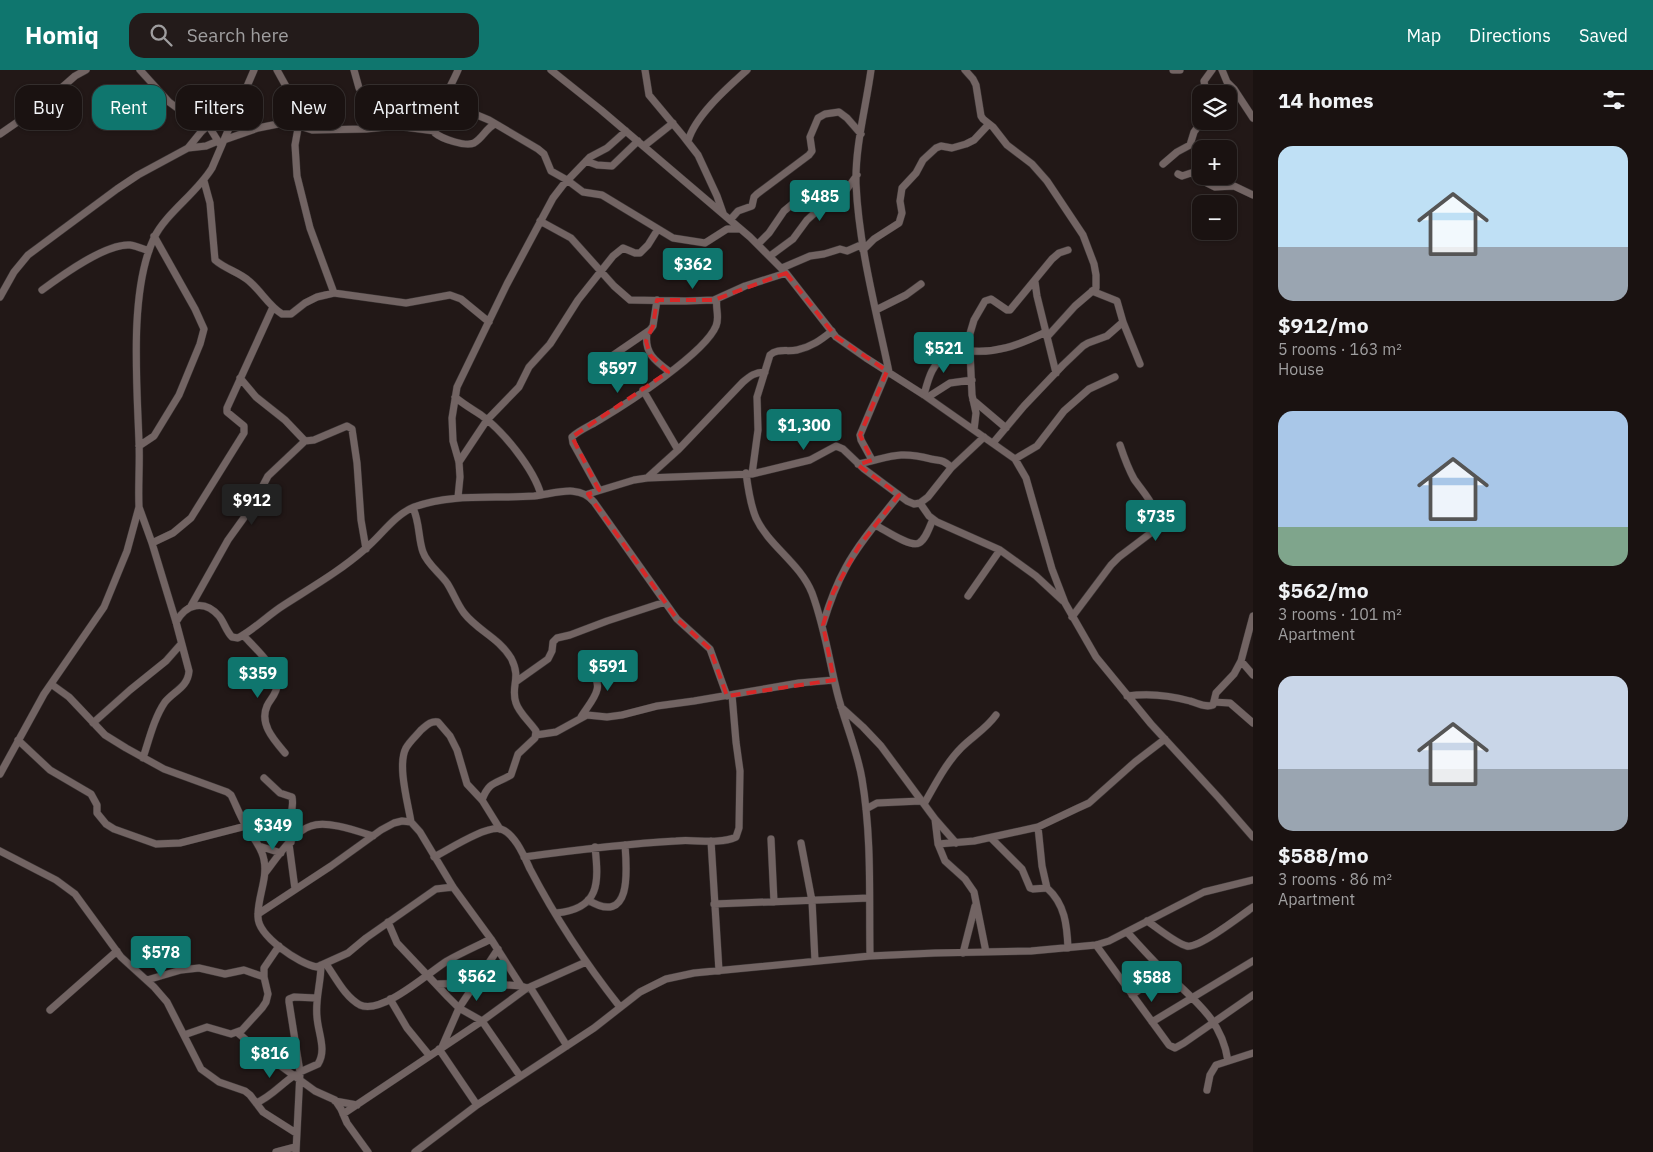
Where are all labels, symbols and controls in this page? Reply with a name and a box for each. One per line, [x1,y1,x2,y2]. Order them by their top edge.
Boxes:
search box [129,13,479,58]
text: Homiq [25,19,99,51]
icon: search [147,21,175,49]
text: Search here [187,23,289,47]
text: Map [1406,24,1441,47]
text: Directions [1469,24,1551,47]
text: Saved [1579,24,1628,47]
chip: Buy [15,85,82,130]
chip: Rent [92,85,166,130]
chip: Filters [176,85,263,130]
chip: New [273,85,345,130]
chip: Apartment [355,85,478,130]
map controls [1192,85,1237,240]
button: layers [1192,85,1237,130]
text: 14 homes [1278,86,1374,114]
icon: filters [1600,86,1628,114]
button: + [1192,140,1237,185]
icon: home [1408,179,1498,269]
pin: $485 [790,180,850,222]
text: $485 [801,186,839,206]
button: − [1192,195,1237,240]
pin: $362 [663,248,723,290]
text: $362 [674,254,712,274]
text: $912/mo [1278,311,1369,339]
pin: $521 [914,332,974,374]
text: $521 [925,338,963,358]
text: 5 rooms · 163 m² [1278,339,1402,359]
pin: $597 [588,352,648,394]
text: $597 [599,358,637,378]
text: House [1278,359,1324,379]
pin: $1,300 [763,408,845,451]
text: $1,300 [778,415,830,435]
icon: home [1408,444,1498,534]
pin: $912 [222,484,282,526]
text: $912 [233,490,271,510]
pin: $735 [1126,500,1186,542]
text: $735 [1137,506,1175,526]
text: $562/mo [1278,576,1369,604]
text: 3 rooms · 101 m² [1278,604,1402,624]
text: Apartment [1278,624,1355,644]
pin: $591 [578,650,638,692]
pin: $359 [228,656,288,699]
text: $591 [589,656,627,676]
text: $359 [239,663,277,683]
icon: home [1408,709,1498,799]
pin: $349 [243,808,303,851]
text: $349 [254,815,292,835]
text: $588/mo [1278,841,1369,869]
text: 3 rooms · 86 m² [1278,869,1392,889]
text: Apartment [1278,889,1355,909]
pin: $578 [131,936,191,978]
text: $578 [142,942,180,962]
pin: $562 [447,960,507,1002]
pin: $588 [1122,960,1182,1003]
text: $562 [458,966,496,986]
text: $588 [1133,967,1171,987]
pin: $816 [240,1036,300,1079]
text: $816 [251,1043,289,1063]

